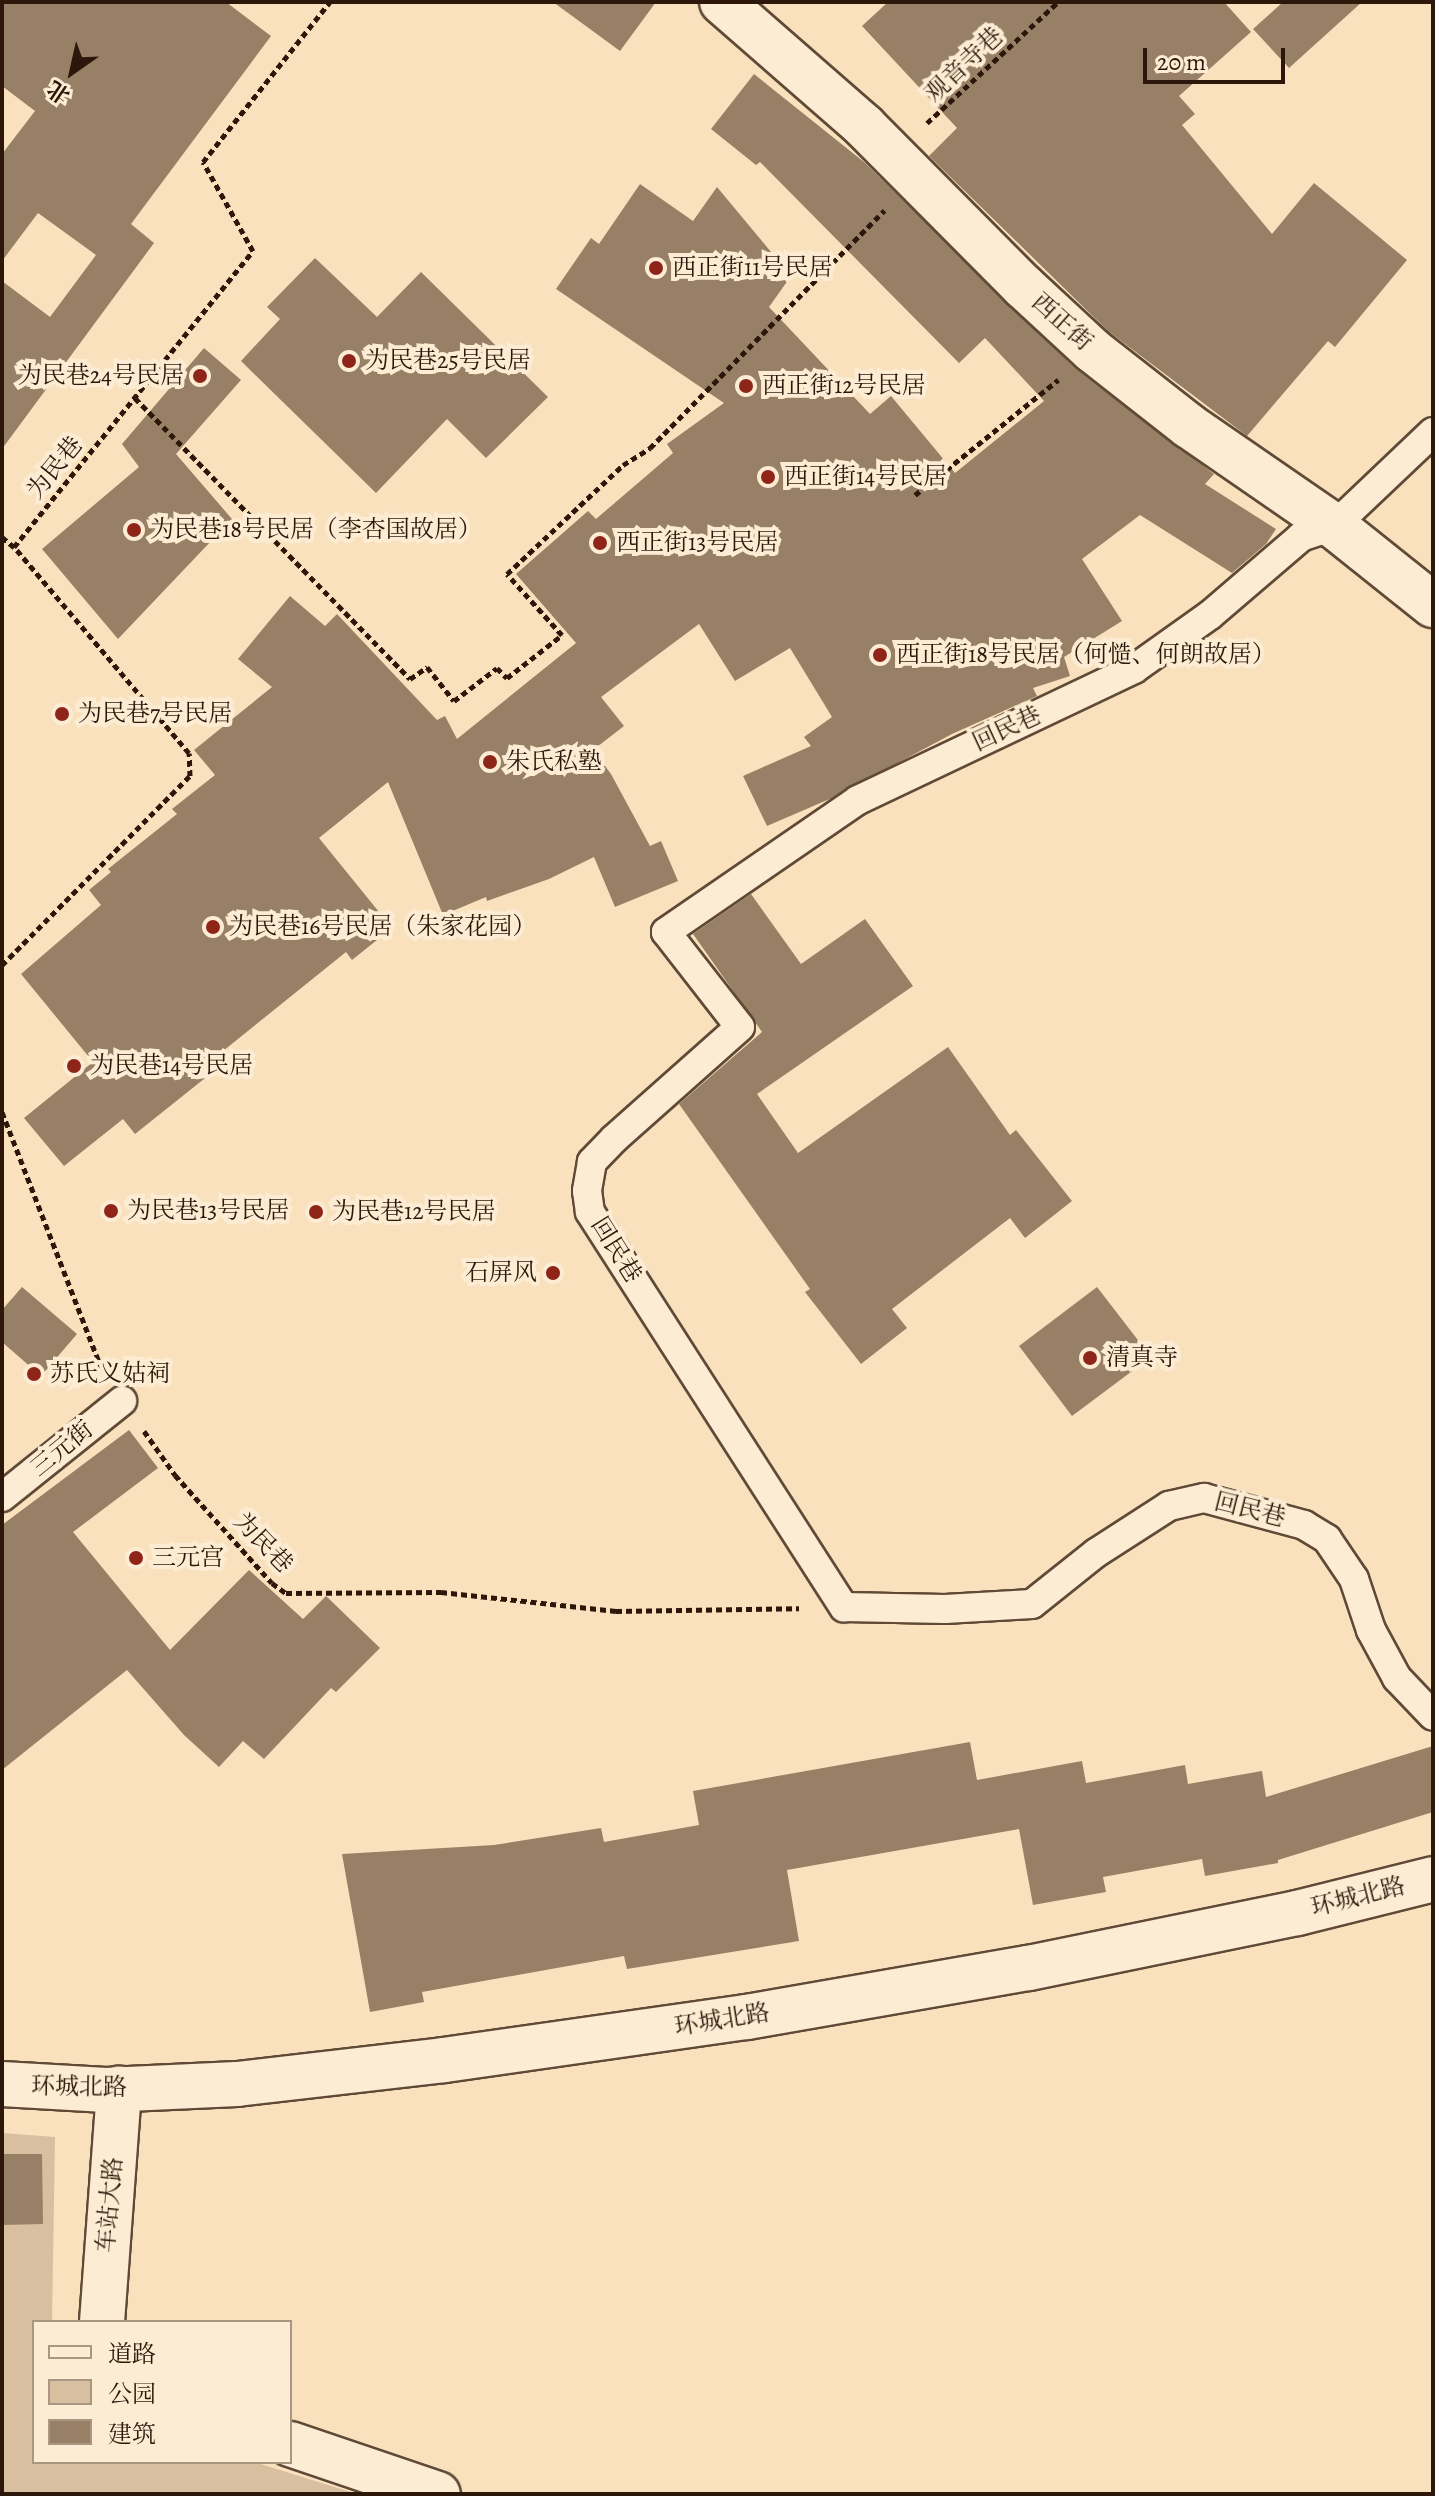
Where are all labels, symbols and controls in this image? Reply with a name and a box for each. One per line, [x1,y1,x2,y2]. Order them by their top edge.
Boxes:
street label: 观音寺巷 [919,22,1009,108]
north arrow [32,32,112,112]
scale bar [1147,32,1289,82]
text: 20 m [1157,46,1206,78]
text: 北 [41,73,76,110]
place label: 西正街11号民居 [672,254,832,282]
marker: 西正街11号民居 [647,259,665,277]
street label: 西正街 [1026,287,1098,357]
place label: 为民巷25号民居 [365,347,531,375]
marker: 为民巷25号民居 [340,352,358,370]
place label: 为民巷24号民居 [18,362,184,390]
marker: 为民巷24号民居 [191,367,209,385]
place label: 西正街12号民居 [762,372,926,400]
marker: 西正街12号民居 [737,377,755,395]
street label: 为民巷 [21,431,89,505]
place label: 西正街14号民居 [784,463,947,491]
marker: 西正街14号民居 [759,468,777,486]
place label: 为民巷18号民居（李杏国故居） [150,516,482,544]
marker: 为民巷18号民居（李杏国故居） [125,521,143,539]
place label: 西正街13号民居 [616,529,778,557]
marker: 西正街13号民居 [591,534,609,552]
place label: 西正街18号民居（何慥、何朗故居） [896,641,1276,669]
marker: 西正街18号民居（何慥、何朗故居） [871,646,889,664]
place label: 为民巷7号民居 [78,700,232,728]
street label: 回民巷 [968,701,1046,757]
marker: 为民巷7号民居 [53,705,71,723]
place label: 朱氏私塾 [506,748,602,776]
marker: 朱氏私塾 [481,753,499,771]
place label: 为民巷16号民居（朱家花园） [229,913,536,941]
marker: 为民巷16号民居（朱家花园） [204,918,222,936]
place label: 为民巷14号民居 [90,1052,253,1080]
marker: 为民巷14号民居 [65,1057,83,1075]
place label: 为民巷13号民居 [127,1197,289,1225]
place label: 为民巷12号民居 [332,1198,496,1226]
marker: 为民巷13号民居 [102,1202,120,1220]
marker: 为民巷12号民居 [307,1203,325,1221]
street label: 回民巷 [585,1212,647,1288]
place label: 石屏风 [465,1259,537,1287]
marker: 石屏风 [544,1264,562,1282]
place label: 清真寺 [1106,1344,1178,1372]
marker: 清真寺 [1081,1349,1099,1367]
place label: 苏氏义姑祠 [50,1360,170,1388]
marker: 苏氏义姑祠 [25,1365,43,1383]
street label: 三元街 [25,1415,99,1483]
street label: 回民巷 [1212,1487,1288,1533]
street label: 为民巷 [228,1507,298,1579]
place label: 三元宫 [152,1544,224,1572]
marker: 三元宫 [127,1549,145,1567]
street label: 环城北路 [1308,1871,1408,1923]
street label: 环城北路 [672,1998,772,2042]
street label: 环城北路 [31,2072,127,2102]
street label: 车站大路 [91,2156,129,2254]
legend [32,2320,292,2464]
text: 道路 [108,2338,156,2370]
text: 公园 [108,2378,156,2410]
text: 建筑 [108,2418,156,2450]

